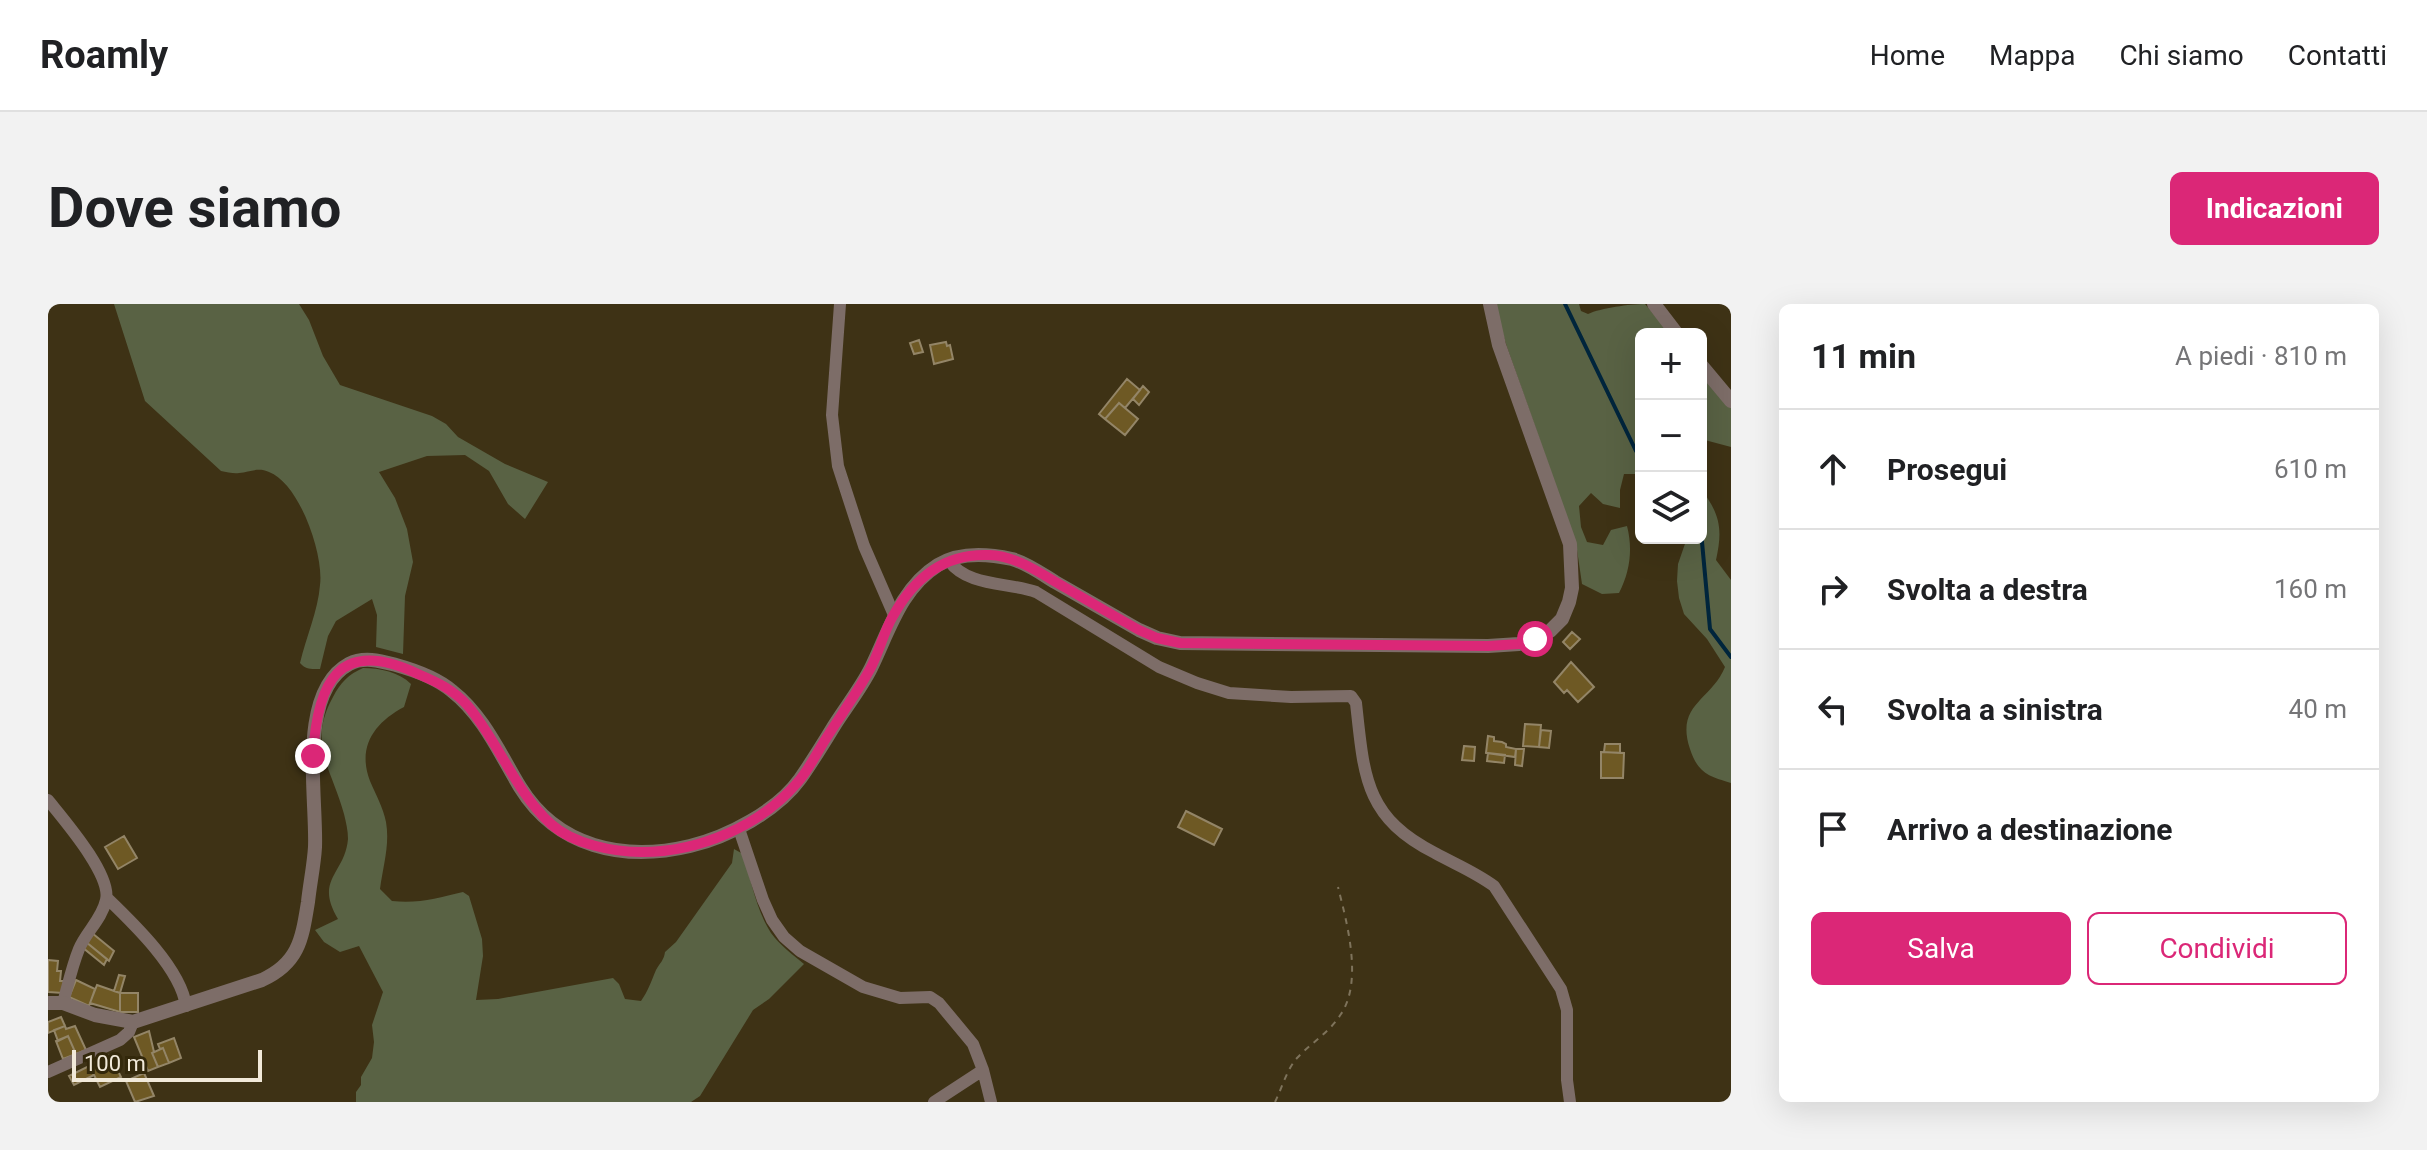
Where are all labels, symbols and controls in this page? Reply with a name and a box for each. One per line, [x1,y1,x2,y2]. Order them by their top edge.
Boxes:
text: Roamly [40,33,168,77]
text: Home [1870,39,1945,72]
text: Mappa [1989,39,2075,72]
text: Chi siamo [2119,39,2244,72]
text: Contatti [2288,39,2387,72]
button: Indicazioni [2170,172,2379,245]
text: Dove siamo [48,175,341,241]
map controls [1635,328,1707,544]
button: + [1635,328,1707,400]
text: 11 min [1811,336,1916,376]
text: A piedi · 810 m [2175,341,2347,371]
button: − [1635,400,1707,472]
icon: ahead [1811,447,1855,491]
text: Prosegui [1887,452,2007,487]
text: 610 m [2274,454,2347,484]
button: layers [1635,472,1707,544]
icon: right [1811,567,1855,611]
text: Svolta a destra [1887,572,2088,607]
text: 160 m [2274,574,2347,604]
route start [1517,621,1553,657]
icon: left [1811,687,1855,731]
text: Svolta a sinistra [1887,692,2103,727]
text: 40 m [2289,694,2347,724]
route end [295,738,331,774]
icon: arrive [1811,807,1855,851]
text: Arrivo a destinazione [1887,812,2173,847]
button: Salva [1811,912,2071,985]
button: Condividi [2087,912,2347,985]
scale bar [72,1046,262,1082]
text: 100 m [84,1051,146,1076]

